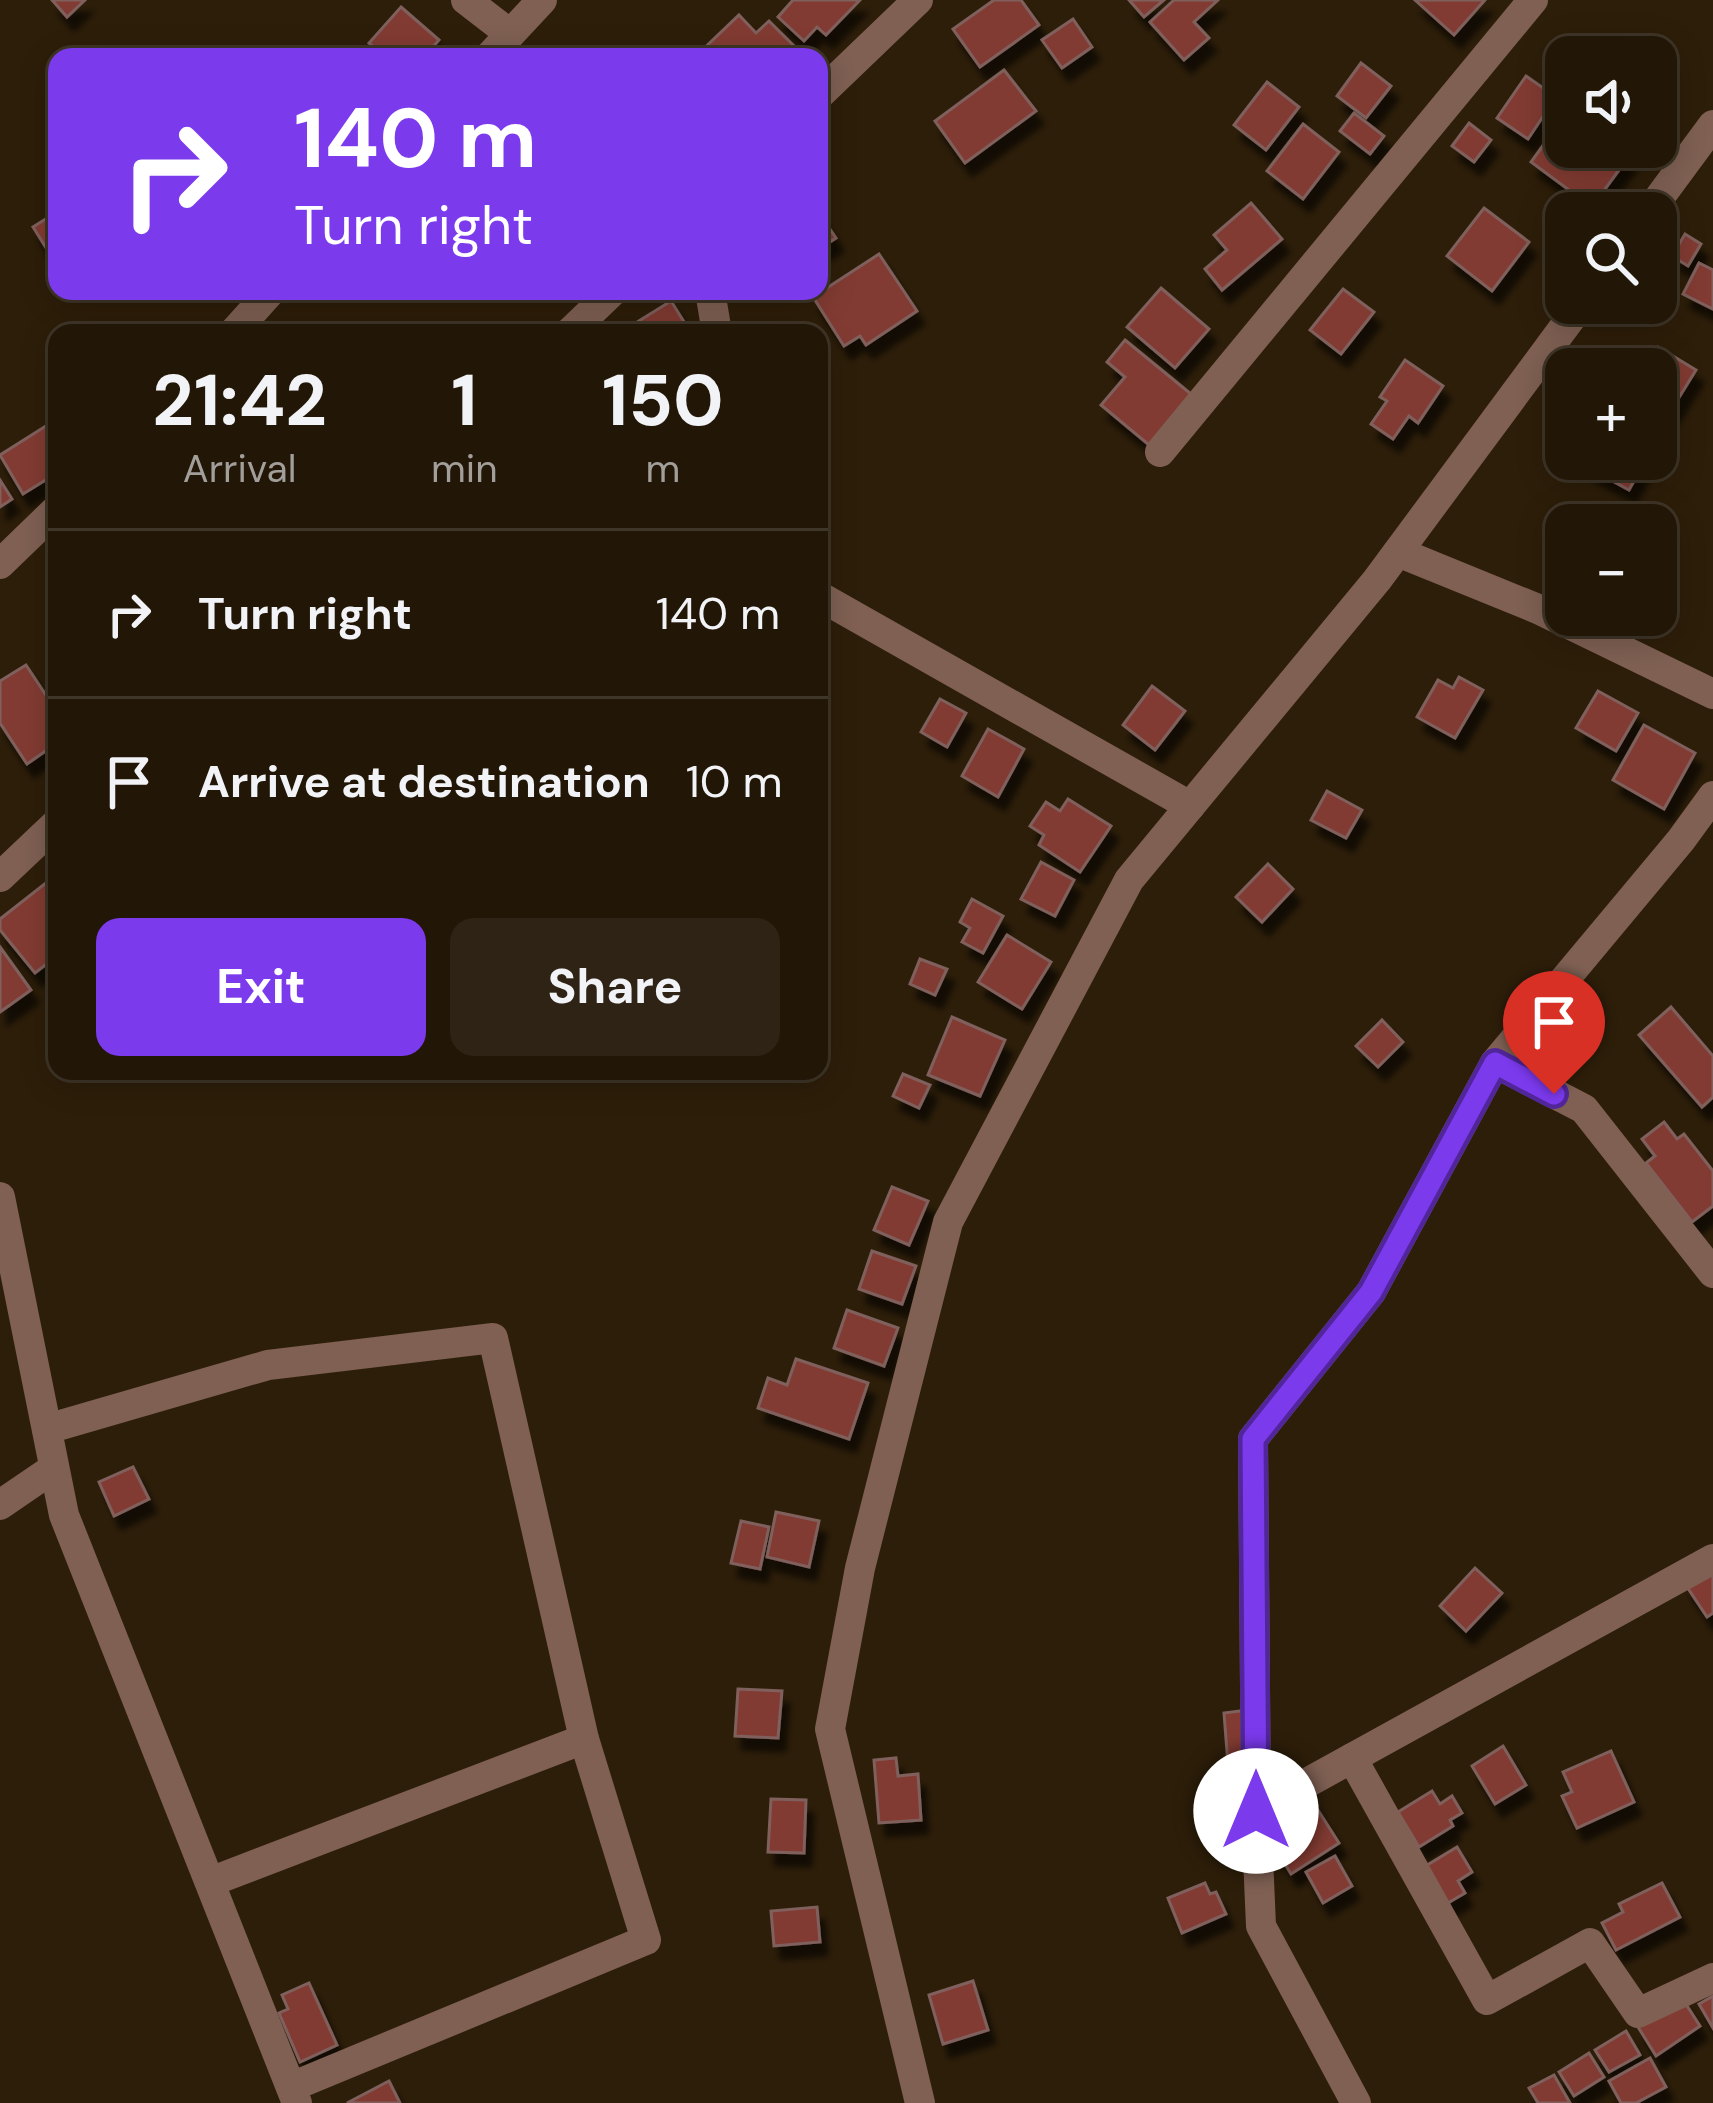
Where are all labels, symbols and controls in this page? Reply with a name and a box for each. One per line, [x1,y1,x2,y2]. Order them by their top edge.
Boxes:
map controls [1545,36,1677,636]
button: sound [1545,36,1677,168]
text: 140 m [294,84,537,193]
icon: right [96,96,252,252]
text: Turn right [294,190,533,261]
button: search [1545,192,1677,324]
button: + [1545,348,1677,480]
text: 21:42 [152,354,327,447]
text: 1 [451,354,477,447]
text: 150 [602,354,724,447]
text: Arrival [183,443,296,494]
text: min [431,443,498,494]
text: m [645,443,680,494]
button: − [1545,504,1677,636]
icon: right [96,581,162,647]
text: Turn right [198,584,412,643]
text: 140 m [656,584,780,643]
icon: arrive [96,749,162,815]
text: Arrive at destination [198,752,650,811]
text: 10 m [686,752,783,811]
button: Exit [96,918,426,1056]
button: Share [450,918,780,1056]
pin [1503,971,1605,1094]
icon: arrive [1521,989,1587,1055]
position arrow [1193,1748,1319,1874]

